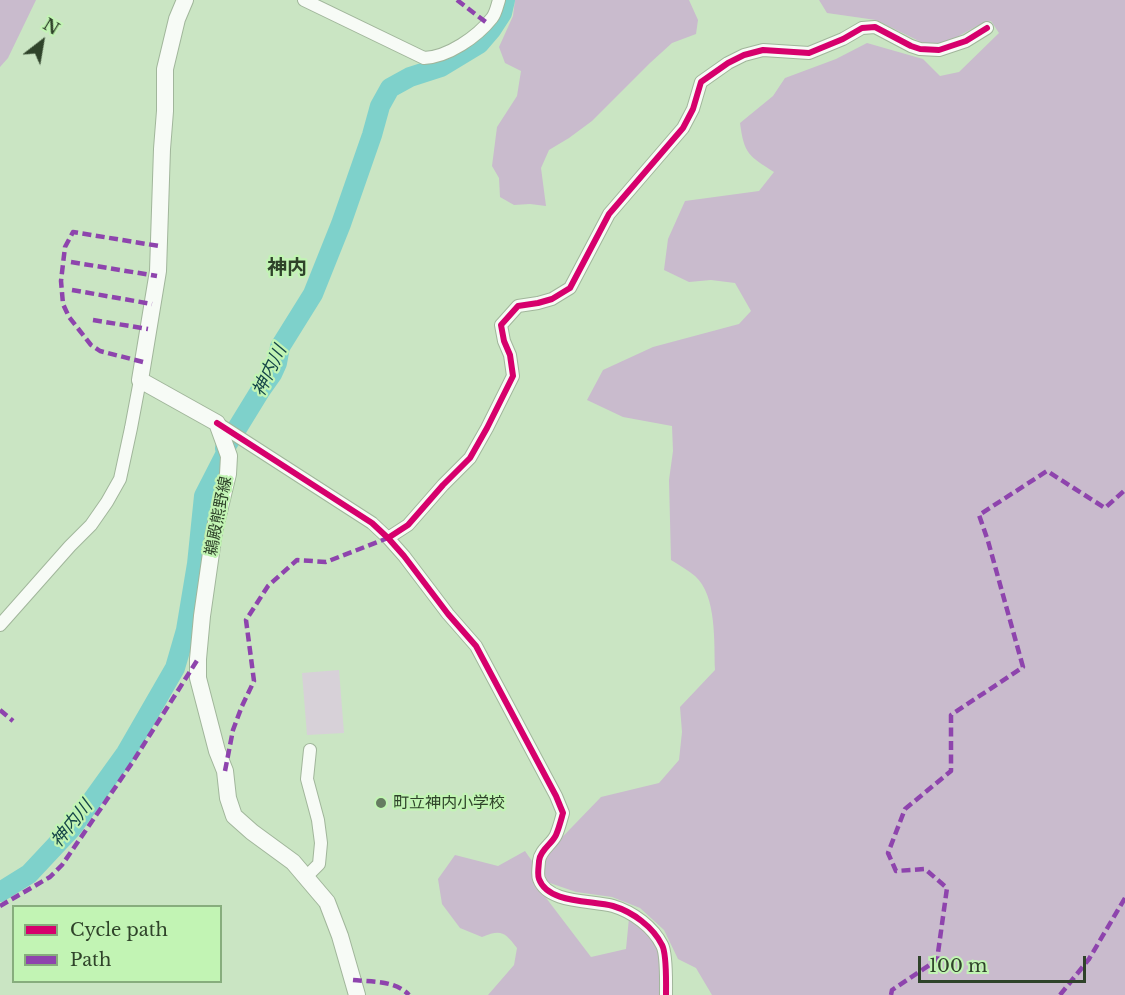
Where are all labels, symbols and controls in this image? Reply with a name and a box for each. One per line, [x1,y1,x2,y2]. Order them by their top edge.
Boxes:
north arrow [12,12,72,72]
text: N [40,14,63,39]
district label: 神内 [267,256,307,280]
water label: 神内川 [248,342,292,400]
street label: 鵜殿熊野線 [202,475,236,557]
place label: 町立神内小学校 [393,793,505,813]
water label: 神内川 [47,796,97,852]
marker: 町立神内小学校 [374,796,388,810]
legend [12,905,222,983]
text: Cycle path [70,919,168,941]
scale bar [921,944,1089,982]
text: Path [70,949,111,971]
text: 100 m [929,955,987,977]

